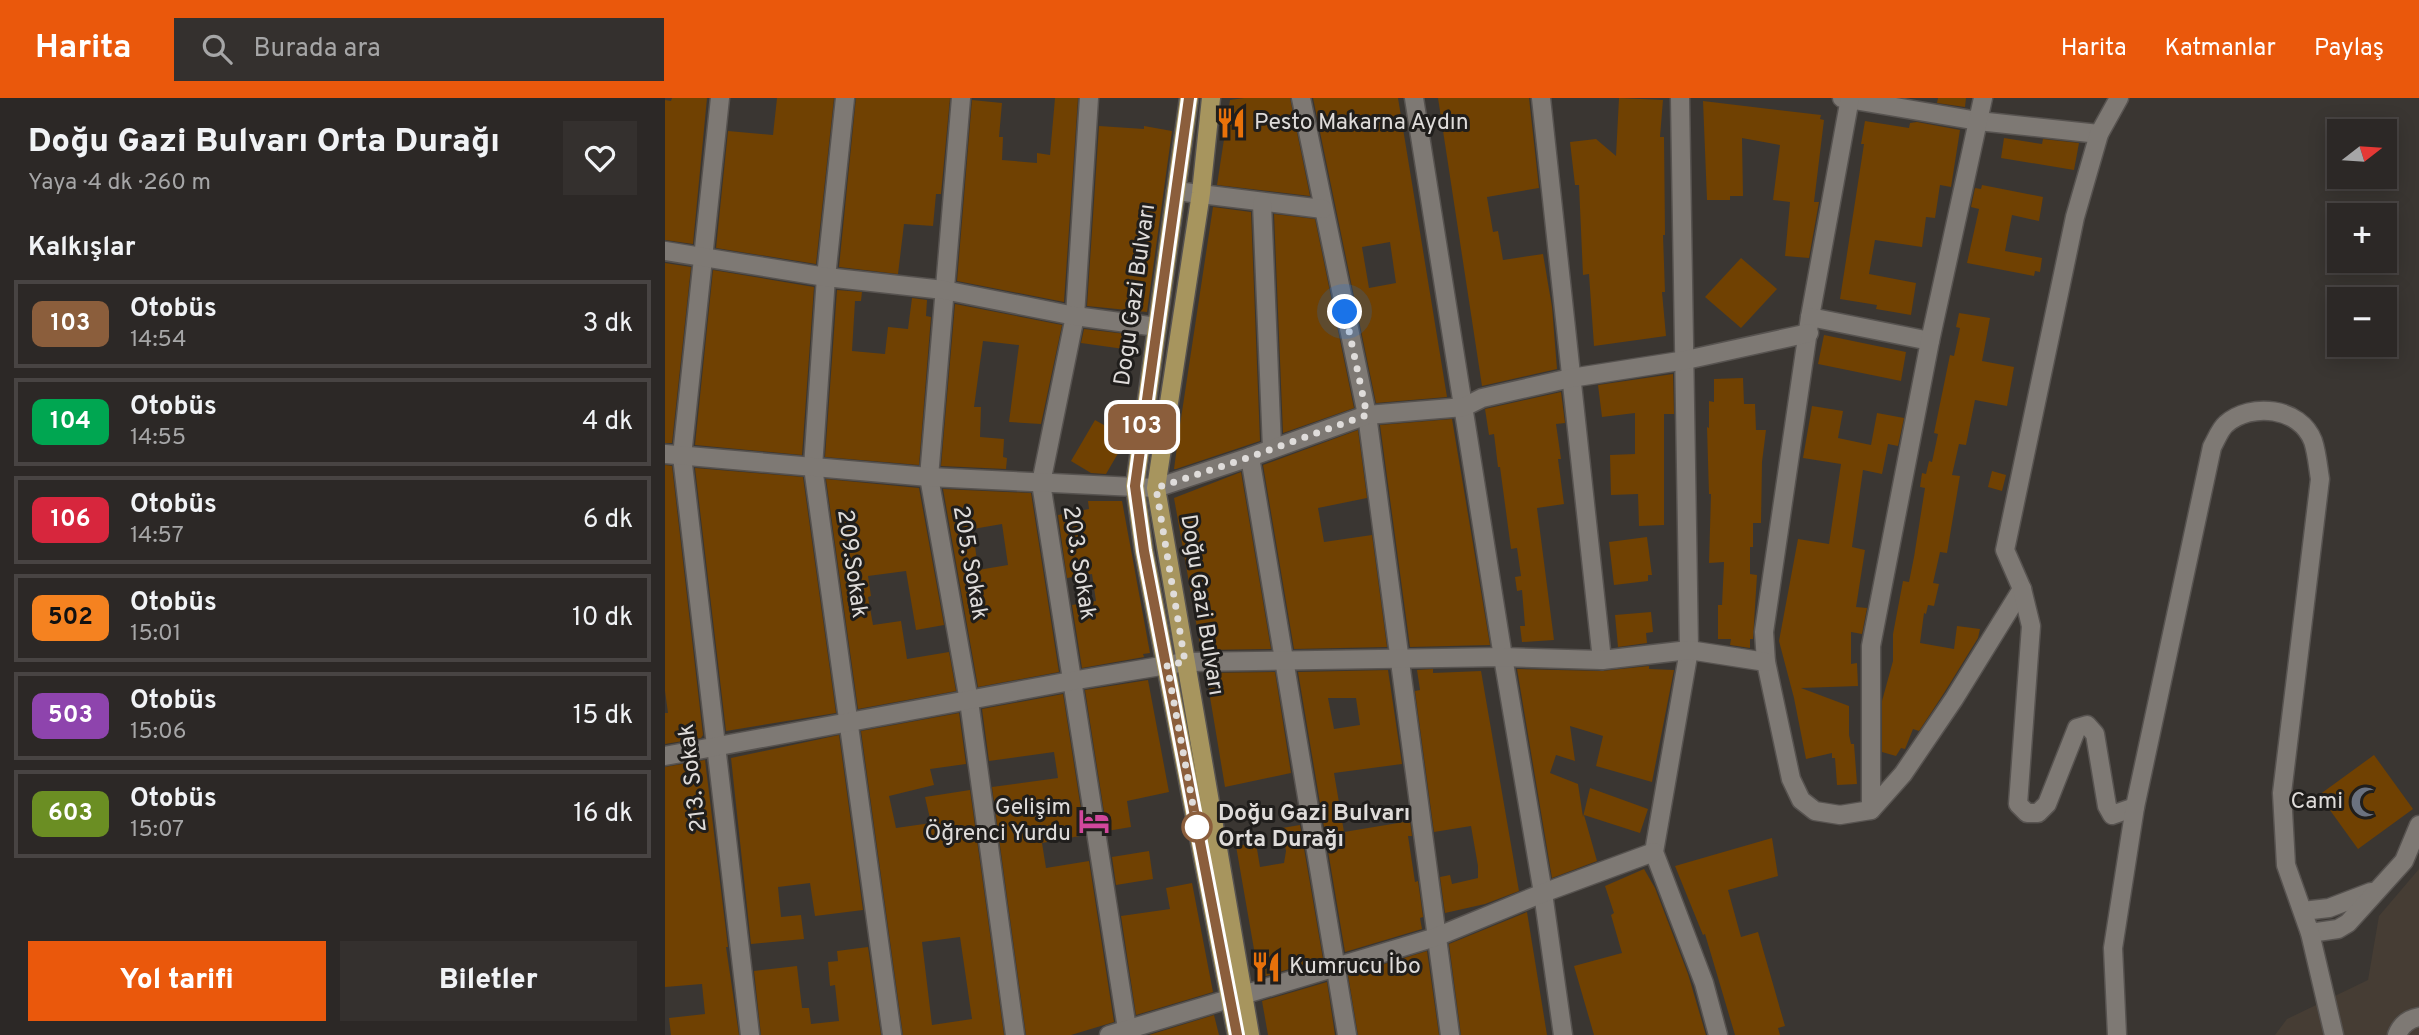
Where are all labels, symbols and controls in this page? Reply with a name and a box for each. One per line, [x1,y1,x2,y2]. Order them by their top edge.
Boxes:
search box [174,18,664,81]
text: Harita [35,28,132,70]
icon: search [198,30,236,68]
text: Burada ara [254,33,381,66]
text: Harita [2061,34,2127,64]
text: Katmanlar [2165,34,2276,64]
text: Paylaş [2314,34,2384,64]
restaurant icon: Pesto Makarna Aydın [1214,106,1248,140]
place label: Pesto Makarna Aydın [1254,109,1469,138]
north arrow [2327,119,2397,189]
map controls [2327,119,2397,357]
button: heart [563,121,637,195]
text: Doğu Gazi Bulvarı Orta Durağı [28,122,500,164]
text: Yaya · 4 dk · 260 m [28,169,211,198]
street label: Dogu Gazi Bulvarı [1109,202,1163,388]
button: + [2327,203,2397,273]
text: Kalkışlar [28,232,136,265]
button: − [2327,287,2397,357]
text: Otobüs [130,293,217,326]
your location [1327,294,1362,329]
text: 3 dk [583,308,633,341]
text: 103 [51,309,90,339]
text: 14:54 [130,326,187,355]
text: Otobüs [130,391,217,424]
line badge: 103 [1102,404,1182,450]
text: 4 dk [582,406,633,439]
text: 104 [50,407,91,437]
text: 103 [1122,412,1162,442]
text: 14:55 [130,424,186,453]
text: Otobüs [130,489,217,522]
street label: 205. Sokak [945,503,993,623]
text: 6 dk [583,504,633,537]
street label: 203. Sokak [1055,504,1101,622]
text: 106 [50,505,91,535]
street label: 209.Sokak [829,508,873,620]
street label: Doğu Gazi Bulvarı [1172,512,1230,698]
text: 14:57 [130,522,184,551]
text: Otobüs [130,587,217,620]
text: 10 dk [572,602,633,635]
text: 502 [48,603,93,633]
text: 15:01 [130,620,181,649]
text: Otobüs [130,685,217,718]
text: 15 dk [573,700,633,733]
text: 503 [48,701,93,731]
text: 15:06 [130,718,187,747]
street label: 213. Sokak [673,722,715,834]
text: Otobüs [130,783,217,816]
mosque icon: Cami [2349,785,2383,819]
place label: Cami [2290,788,2343,817]
place label: Gelişim Öğrenci Yurdu [924,794,1071,849]
text: 16 dk [573,798,633,831]
text: 603 [48,799,93,829]
place label: Doğu Gazi Bulvarı Orta Durağı [1218,800,1410,855]
hotel icon: Gelişim Öğrenci Yurdu [1077,804,1111,838]
marker: Doğu Gazi Bulvarı Orta Durağı [1182,812,1212,842]
text: 15:07 [130,816,184,845]
button: Yol tarifi [28,941,326,1021]
button: Biletler [340,941,637,1021]
restaurant icon: Kumrucu İbo [1249,950,1283,984]
place label: Kumrucu İbo [1289,952,1421,982]

